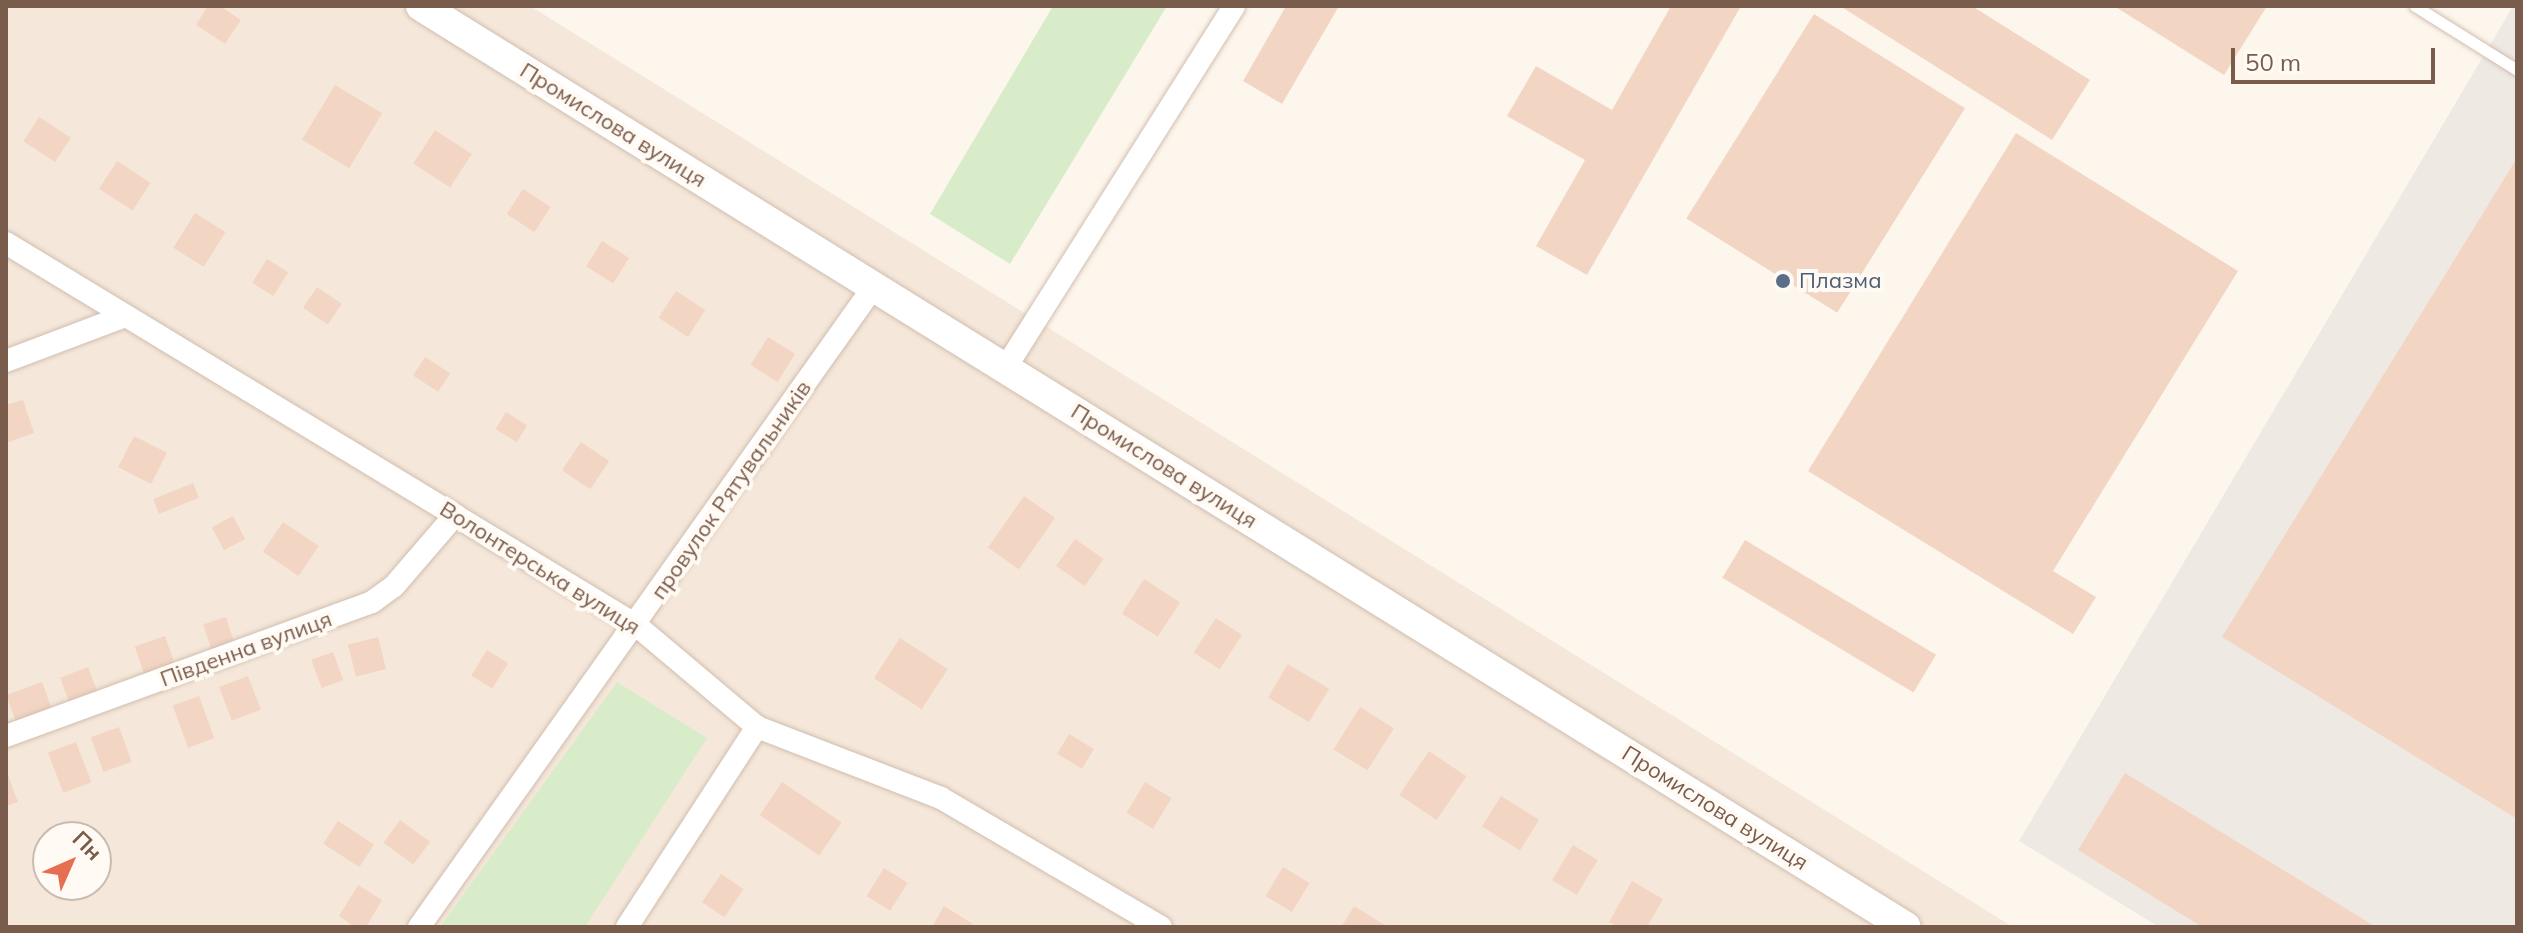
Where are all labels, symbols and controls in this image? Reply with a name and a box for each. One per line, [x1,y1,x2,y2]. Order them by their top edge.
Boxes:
scale bar [2235,32,2439,82]
text: 50 m [2245,47,2301,77]
street label: Промислова вулиця [515,57,711,193]
place label: Плазма [1799,268,1882,294]
marker: Плазма [1774,272,1792,290]
street label: провулок Рятувальників [645,376,817,604]
street label: Промислова вулиця [1066,398,1262,534]
street label: Волонтерська вулиця [435,496,645,640]
street label: Південна вулиця [157,606,335,692]
street label: Промислова вулиця [1617,740,1813,876]
north arrow [32,821,112,901]
text: Пн [67,825,108,866]

